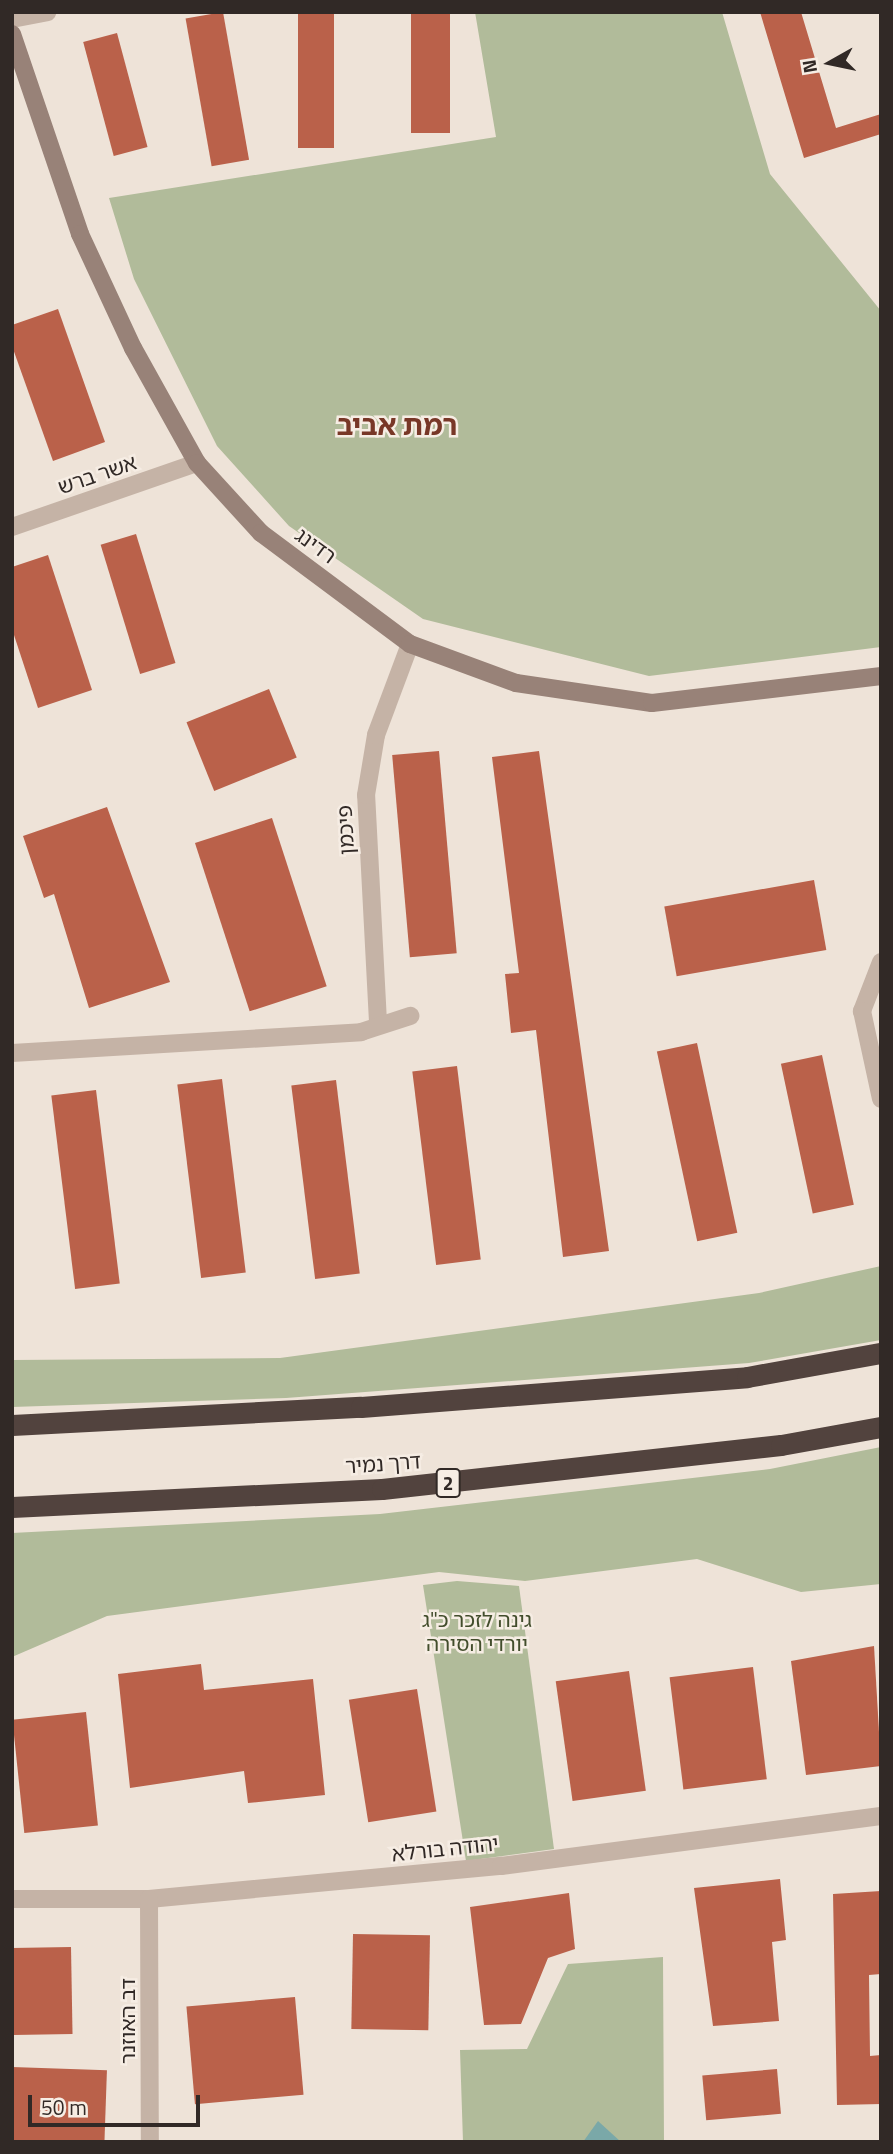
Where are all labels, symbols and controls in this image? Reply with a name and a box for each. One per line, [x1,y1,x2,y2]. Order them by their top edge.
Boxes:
north arrow [795,28,865,98]
text: N [793,58,824,75]
district label: רמת אביב [337,408,457,442]
street label: אשר ברש [54,449,140,499]
street label: רדינג [291,522,341,568]
street label: פיכמן [331,804,359,856]
street label: דרך נמיר [344,1448,422,1478]
road number: 2 [434,1468,462,1498]
park label: גינה לזכר כ"ג יורדי הסירה [422,1606,532,1656]
street label: יהודה בורלא [390,1830,500,1866]
street label: דב האוזנר [114,1978,140,2064]
scale bar [32,2080,203,2124]
text: 50 m [41,2091,87,2123]

